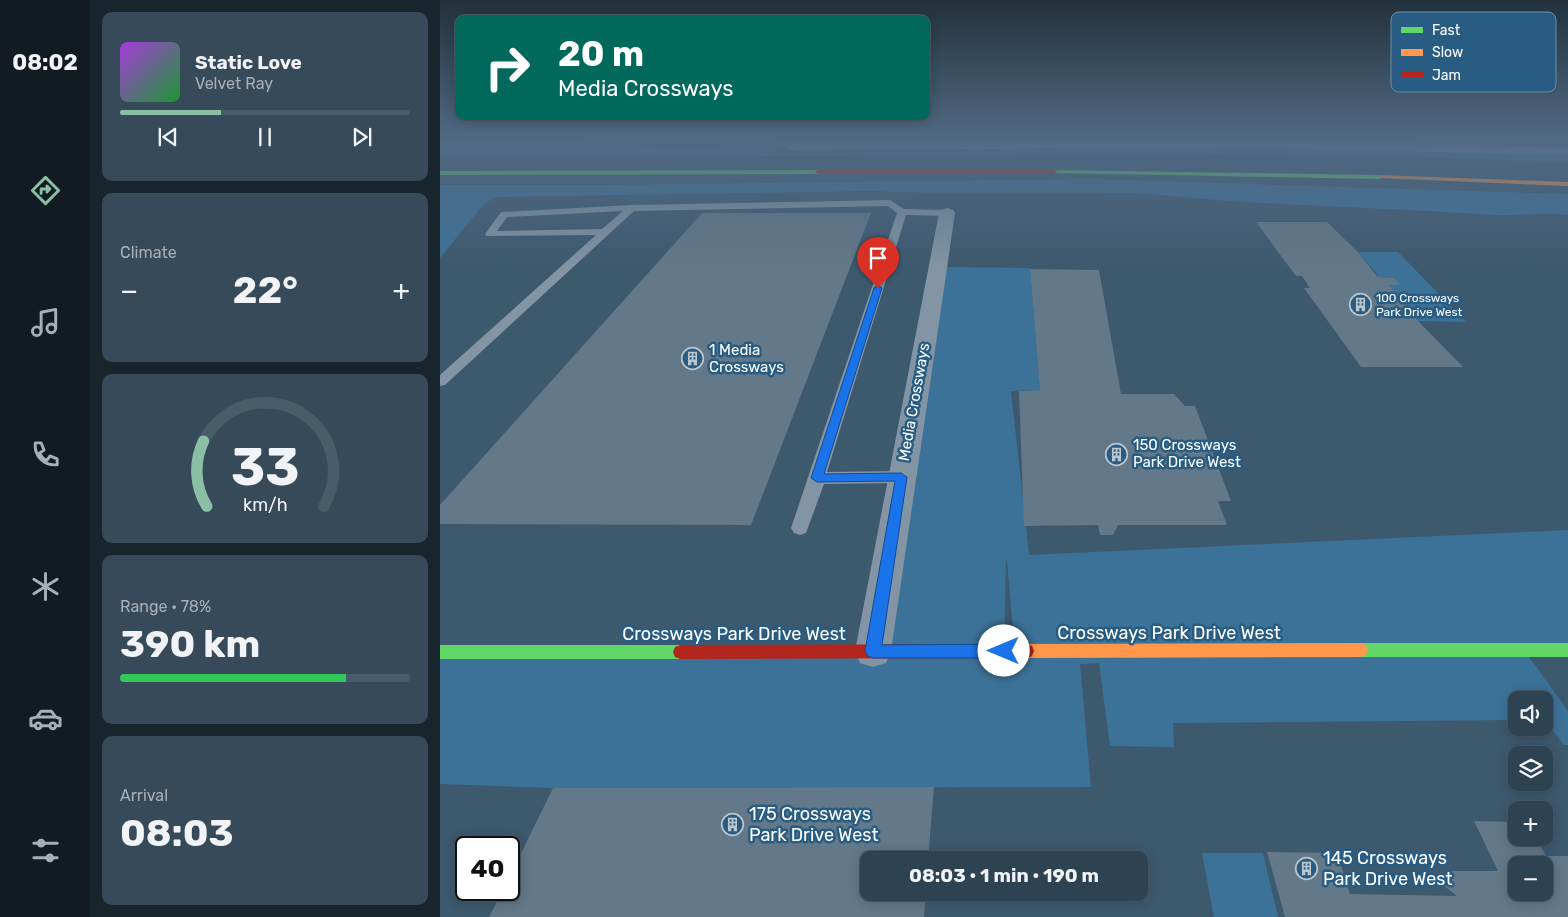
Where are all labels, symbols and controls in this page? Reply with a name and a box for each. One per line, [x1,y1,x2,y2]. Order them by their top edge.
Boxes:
legend [1391,12,1556,92]
text: Fast [1432,22,1461,39]
text: 20 m [558,33,644,75]
icon: right [475,35,540,100]
text: Slow [1432,44,1463,61]
text: 08:02 [12,49,78,76]
text: Static Love [195,51,302,74]
text: Jam [1432,67,1461,84]
text: Velvet Ray [195,74,273,93]
text: Media Crossways [558,75,734,102]
icon: previous [154,123,182,151]
icon: pause [251,123,279,151]
icon: next [348,123,376,151]
icon: directions [28,173,63,208]
pin [857,237,899,288]
text: Climate [120,243,177,262]
icon: arrive [864,244,892,272]
text: 22° [233,267,298,313]
text: − [120,274,138,307]
text: + [393,274,410,307]
place label: 100 Crossways Park Drive West [1376,291,1463,319]
building icon: 100 Crossways Park Drive West [1348,293,1372,317]
icon: music [28,305,63,340]
place label: 1 Media Crossways [709,341,784,376]
street label: Media Crossways [895,341,933,462]
building icon: 1 Media Crossways [681,347,705,371]
text: 33 [231,436,299,498]
place label: 150 Crossways Park Drive West [1133,436,1241,471]
icon: phone [28,437,63,472]
building icon: 150 Crossways Park Drive West [1105,442,1129,466]
text: km/h [243,494,287,515]
icon: climate [28,569,63,604]
text: Range · 78% [120,597,211,616]
text: 390 km [120,621,260,667]
street label: Crossways Park Drive West [1057,622,1281,644]
street label: Crossways Park Drive West [622,623,846,645]
position arrow [977,624,1029,676]
map controls [1508,691,1553,901]
button: sound [1508,691,1553,736]
icon: car [28,701,63,736]
button: layers [1508,746,1553,791]
text: Arrival [120,786,168,805]
button: + [1508,801,1553,846]
place label: 175 Crossways Park Drive West [749,803,878,846]
text: 08:03 [120,810,234,856]
building icon: 175 Crossways Park Drive West [721,812,745,836]
icon: filters [28,833,63,868]
speed limit sign: 40 [455,836,520,901]
place label: 145 Crossways Park Drive West [1323,847,1452,890]
building icon: 145 Crossways Park Drive West [1295,856,1319,880]
button: − [1508,856,1553,901]
text: 08:03 · 1 min · 190 m [909,864,1099,887]

